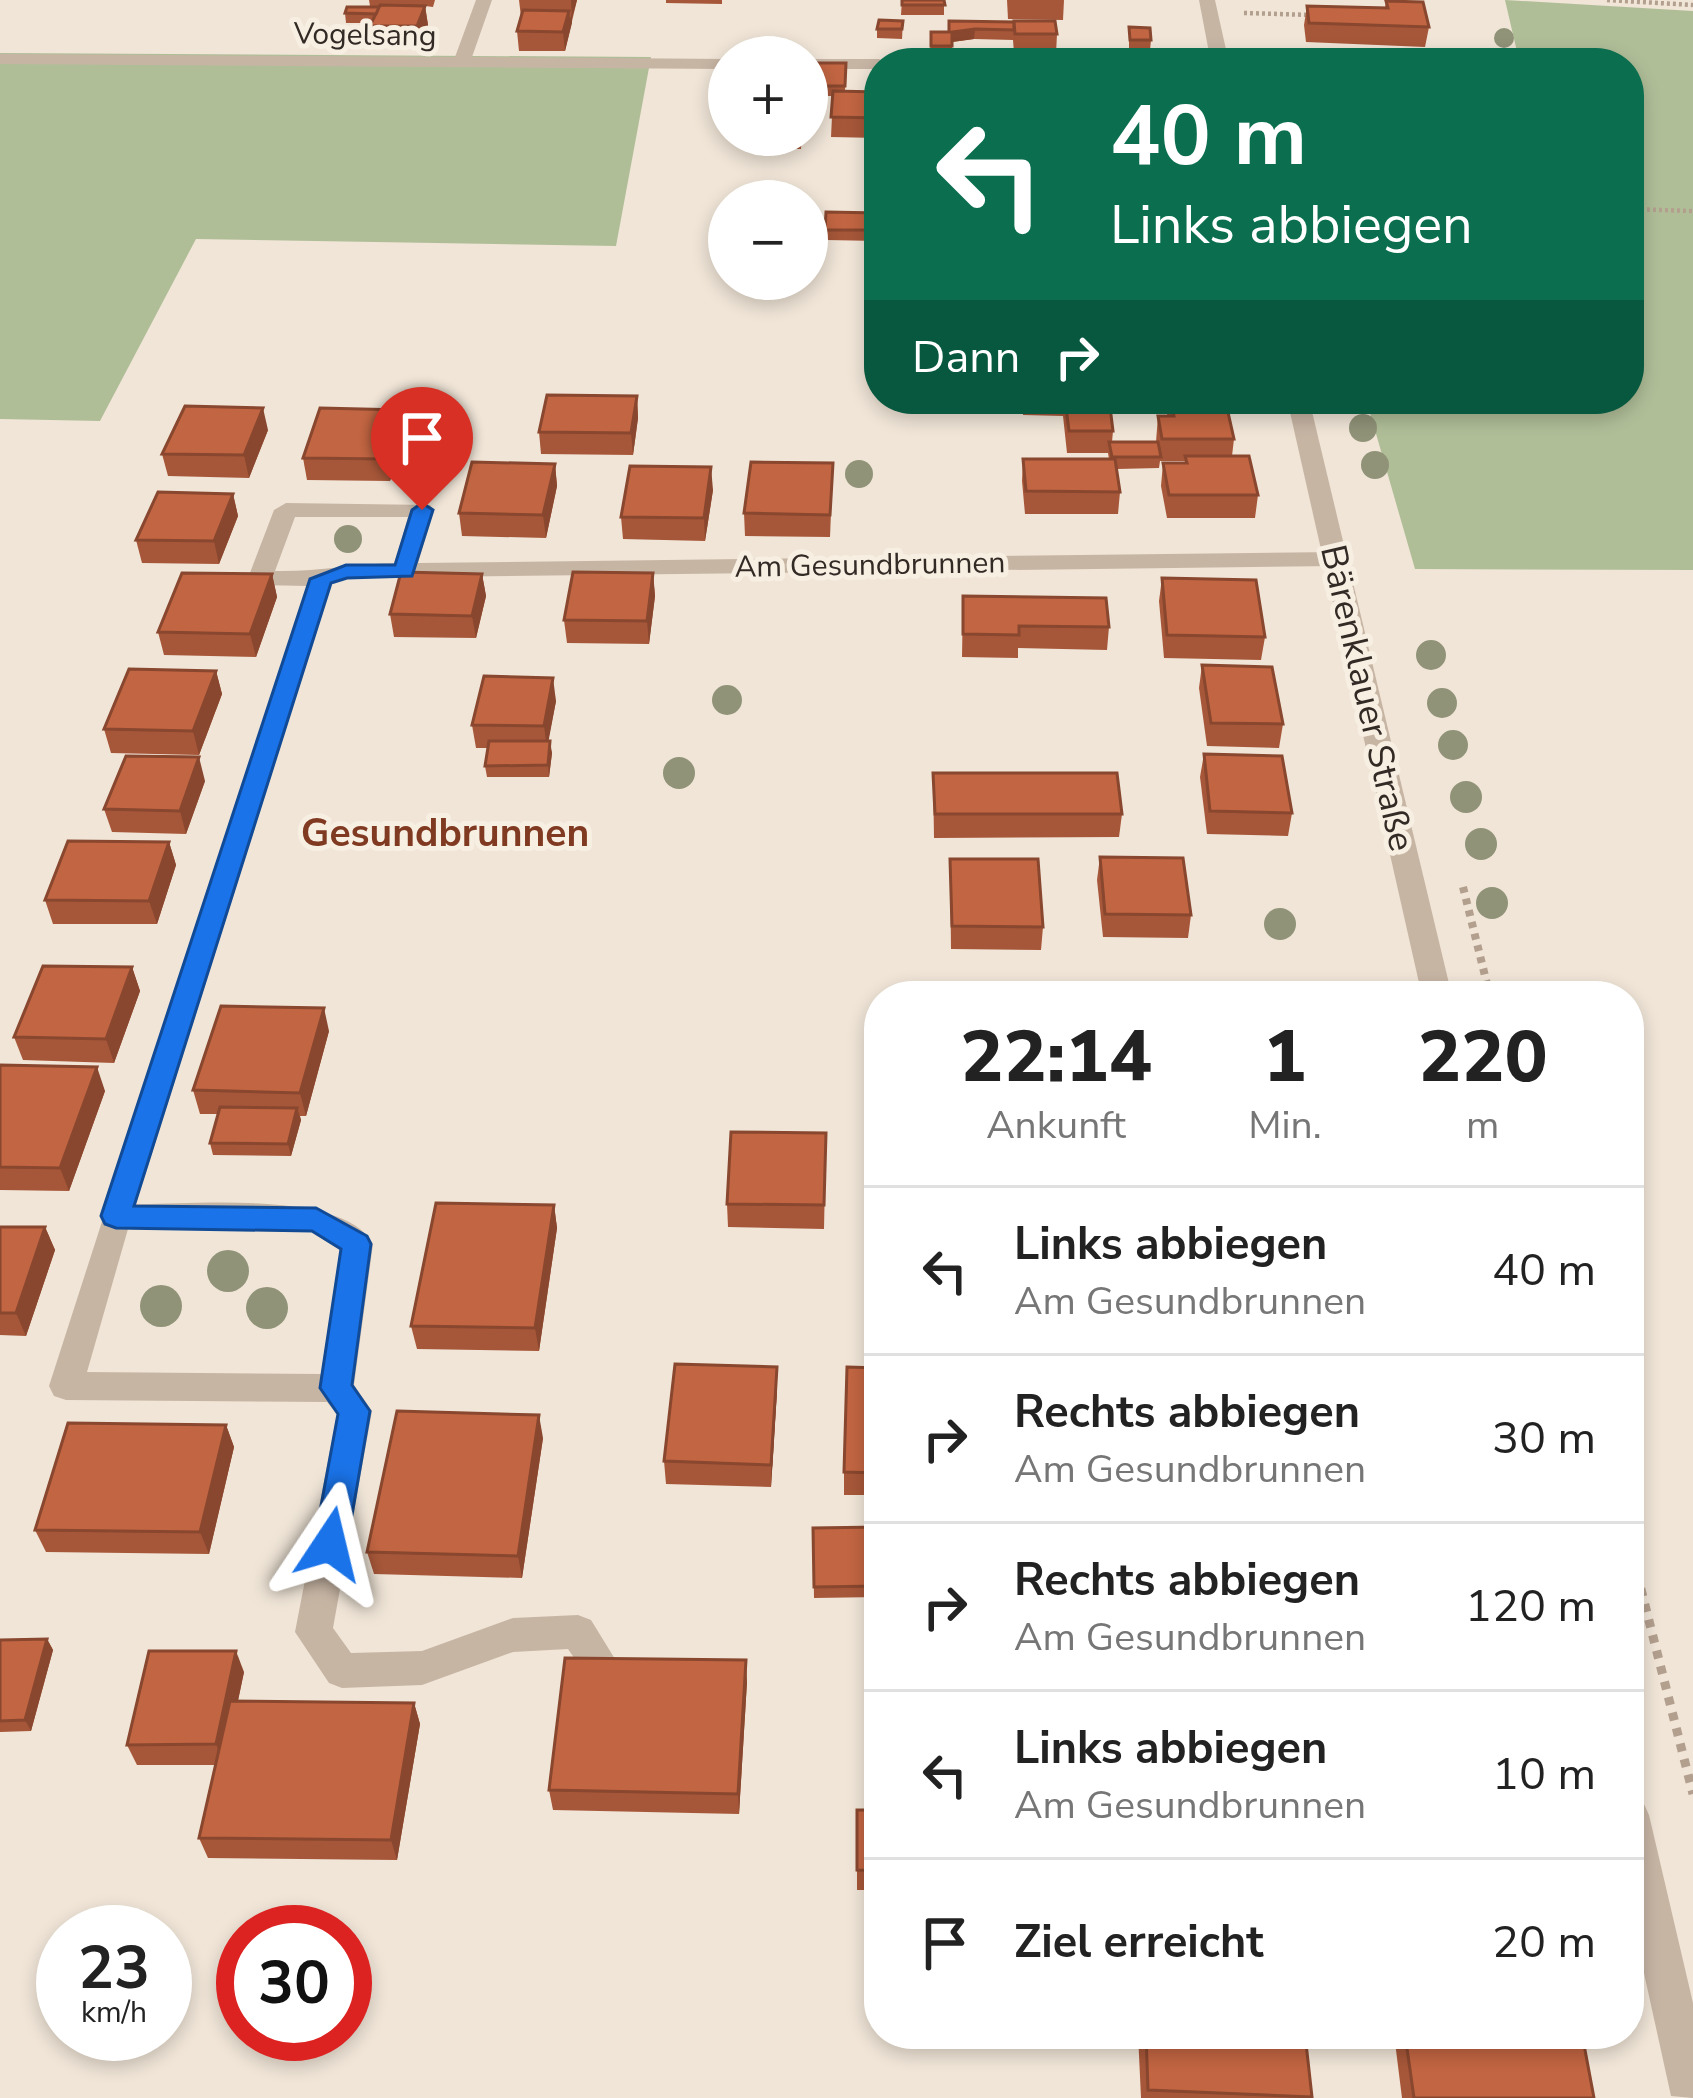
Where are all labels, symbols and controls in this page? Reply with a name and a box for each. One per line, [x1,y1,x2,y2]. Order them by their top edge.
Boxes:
street label: Vogelsang [292,13,437,57]
map controls [708,36,828,300]
button: + [708,36,828,156]
text: 40 m [1110,79,1307,194]
icon: left [912,96,1068,252]
button: − [708,180,828,300]
text: Links abbiegen [1110,188,1473,262]
icon: right [1044,324,1110,390]
text: Dann [912,327,1020,388]
pin [371,387,473,510]
icon: arrive [389,405,455,471]
street label: Bärenklauer Straße [1308,540,1426,856]
street label: Am Gesundbrunnen [734,542,1006,588]
district label: Gesundbrunnen [301,807,589,860]
text: 22:14 [960,1008,1152,1106]
text: 1 [1263,1008,1307,1106]
text: 220 [1418,1008,1548,1106]
text: Ankunft [986,1099,1126,1152]
text: Min. [1248,1099,1322,1152]
text: m [1466,1099,1500,1152]
text: Links abbiegen [1014,1214,1327,1275]
icon: left [912,1238,978,1304]
text: 40 m [1492,1240,1596,1301]
text: Am Gesundbrunnen [1014,1275,1366,1328]
text: Rechts abbiegen [1014,1382,1360,1443]
icon: right [912,1406,978,1472]
text: 30 m [1492,1408,1596,1469]
text: Am Gesundbrunnen [1014,1443,1366,1496]
position arrow [267,1481,393,1607]
text: Rechts abbiegen [1014,1550,1360,1611]
icon: right [912,1574,978,1640]
text: 120 m [1465,1576,1596,1637]
text: Am Gesundbrunnen [1014,1611,1366,1664]
text: Links abbiegen [1014,1718,1327,1779]
icon: left [912,1742,978,1808]
text: 10 m [1492,1744,1596,1805]
text: Am Gesundbrunnen [1014,1779,1366,1832]
speed limit sign: 30 [216,1905,372,2061]
icon: arrive [912,1910,978,1976]
text: Ziel erreicht [1014,1912,1264,1973]
text: 20 m [1492,1912,1596,1973]
text: 23 [78,1927,150,2009]
text: km/h [81,1992,147,2033]

